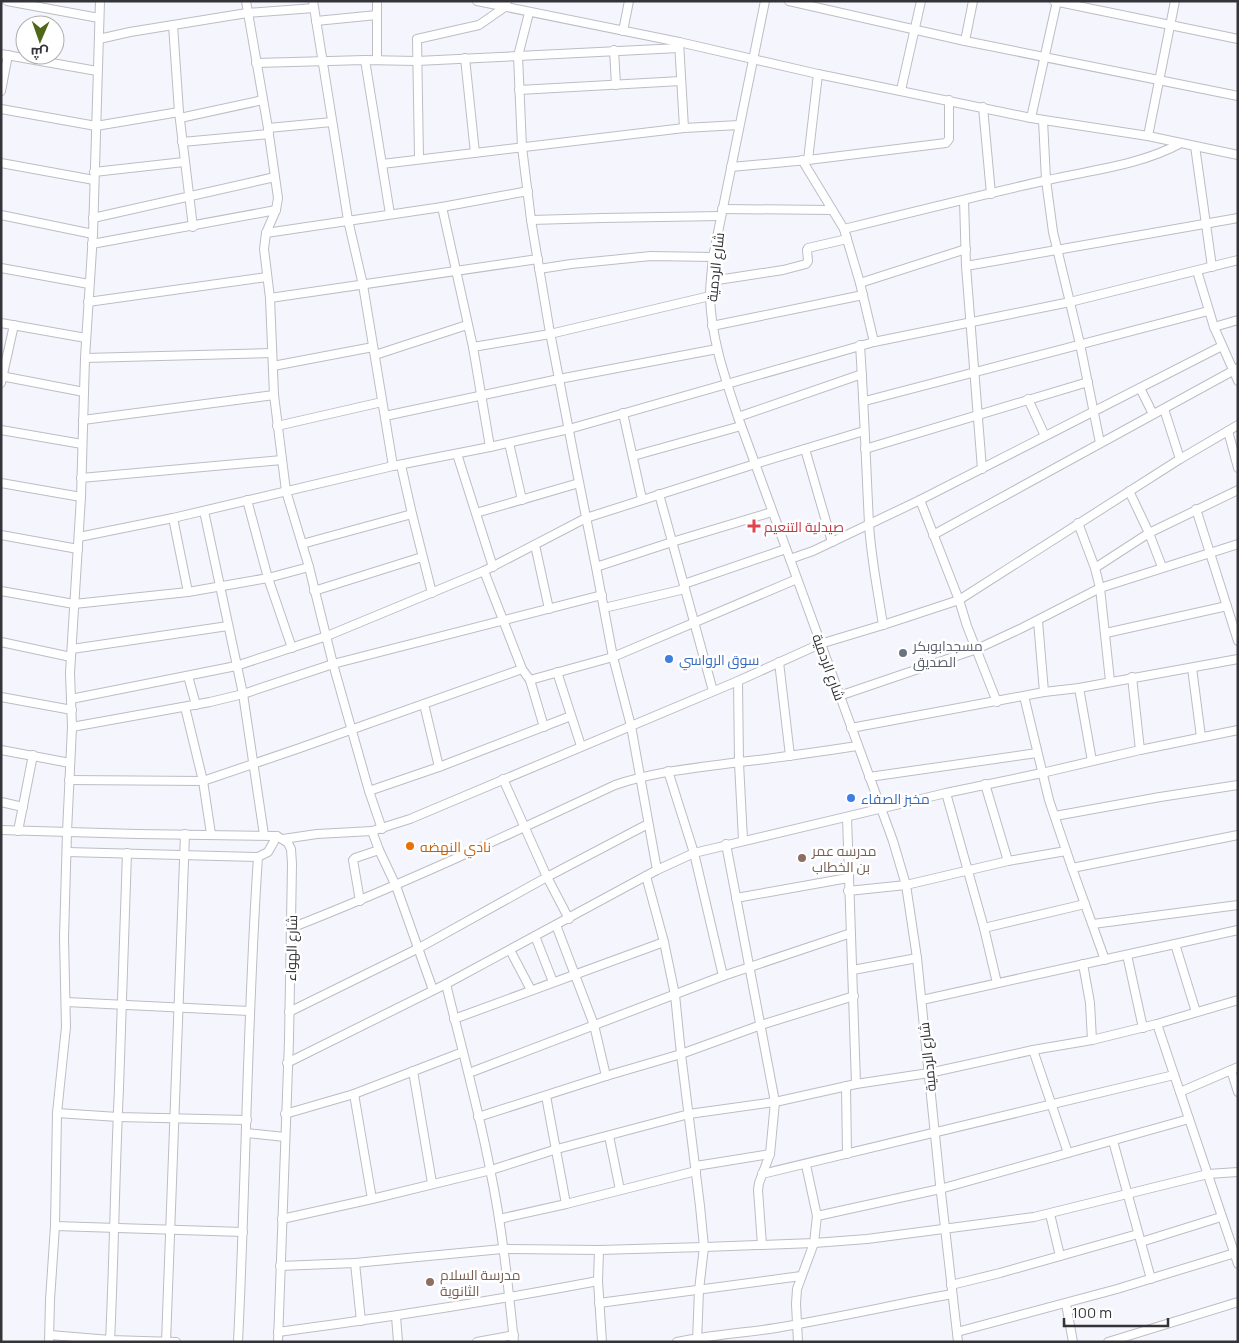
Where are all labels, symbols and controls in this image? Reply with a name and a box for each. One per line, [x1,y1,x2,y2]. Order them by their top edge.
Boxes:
north arrow [15,15,65,65]
text: ش [30,44,49,63]
street label: شارع الردمية [702,231,728,303]
place label: صيدلية التنعيم [764,517,844,537]
marker: صيدلية التنعيم [748,520,760,532]
street label: شارع الردمية [808,631,850,703]
place label: مسجدابوبكر الصديق [912,636,983,671]
marker: مسجدابوبكر الصديق [897,647,909,659]
place label: سوق الرواسي [679,650,759,671]
marker: سوق الرواسي [663,653,675,665]
place label: مخبز الصفاء [861,789,930,808]
marker: مخبز الصفاء [845,792,857,804]
place label: نادي النهضه [420,837,491,859]
marker: نادي النهضه [404,840,416,852]
place label: مدرسه عمر بن الخطاب [811,841,877,876]
marker: مدرسه عمر بن الخطاب [796,852,808,864]
street label: شارع الهواء [281,915,301,981]
street label: شارع الردمية [914,1021,940,1093]
place label: مدرسة السلام الثانوية [440,1265,520,1300]
marker: مدرسة السلام الثانوية [424,1276,436,1288]
scale bar [1064,1296,1168,1328]
text: 100 m [1072,1302,1112,1323]

